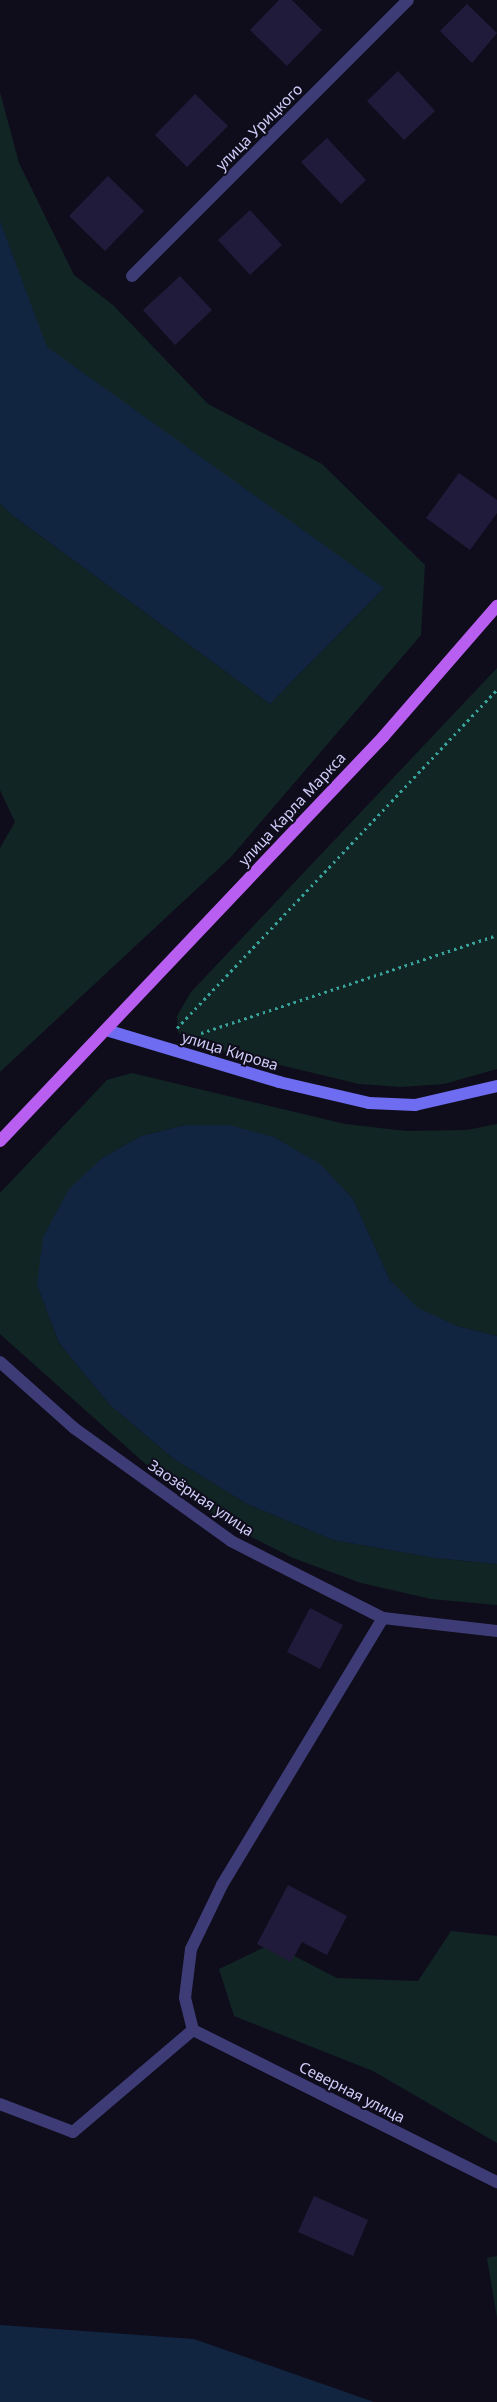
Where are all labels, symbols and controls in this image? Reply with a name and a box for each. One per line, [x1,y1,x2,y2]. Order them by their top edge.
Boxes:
street label: улица Урицкого [212,80,306,174]
street label: улица Карла Маркса [235,749,349,869]
street label: улица Кирова [180,1028,280,1074]
street label: Заозёрная улица [145,1456,257,1540]
street label: Северная улица [296,2058,408,2126]

